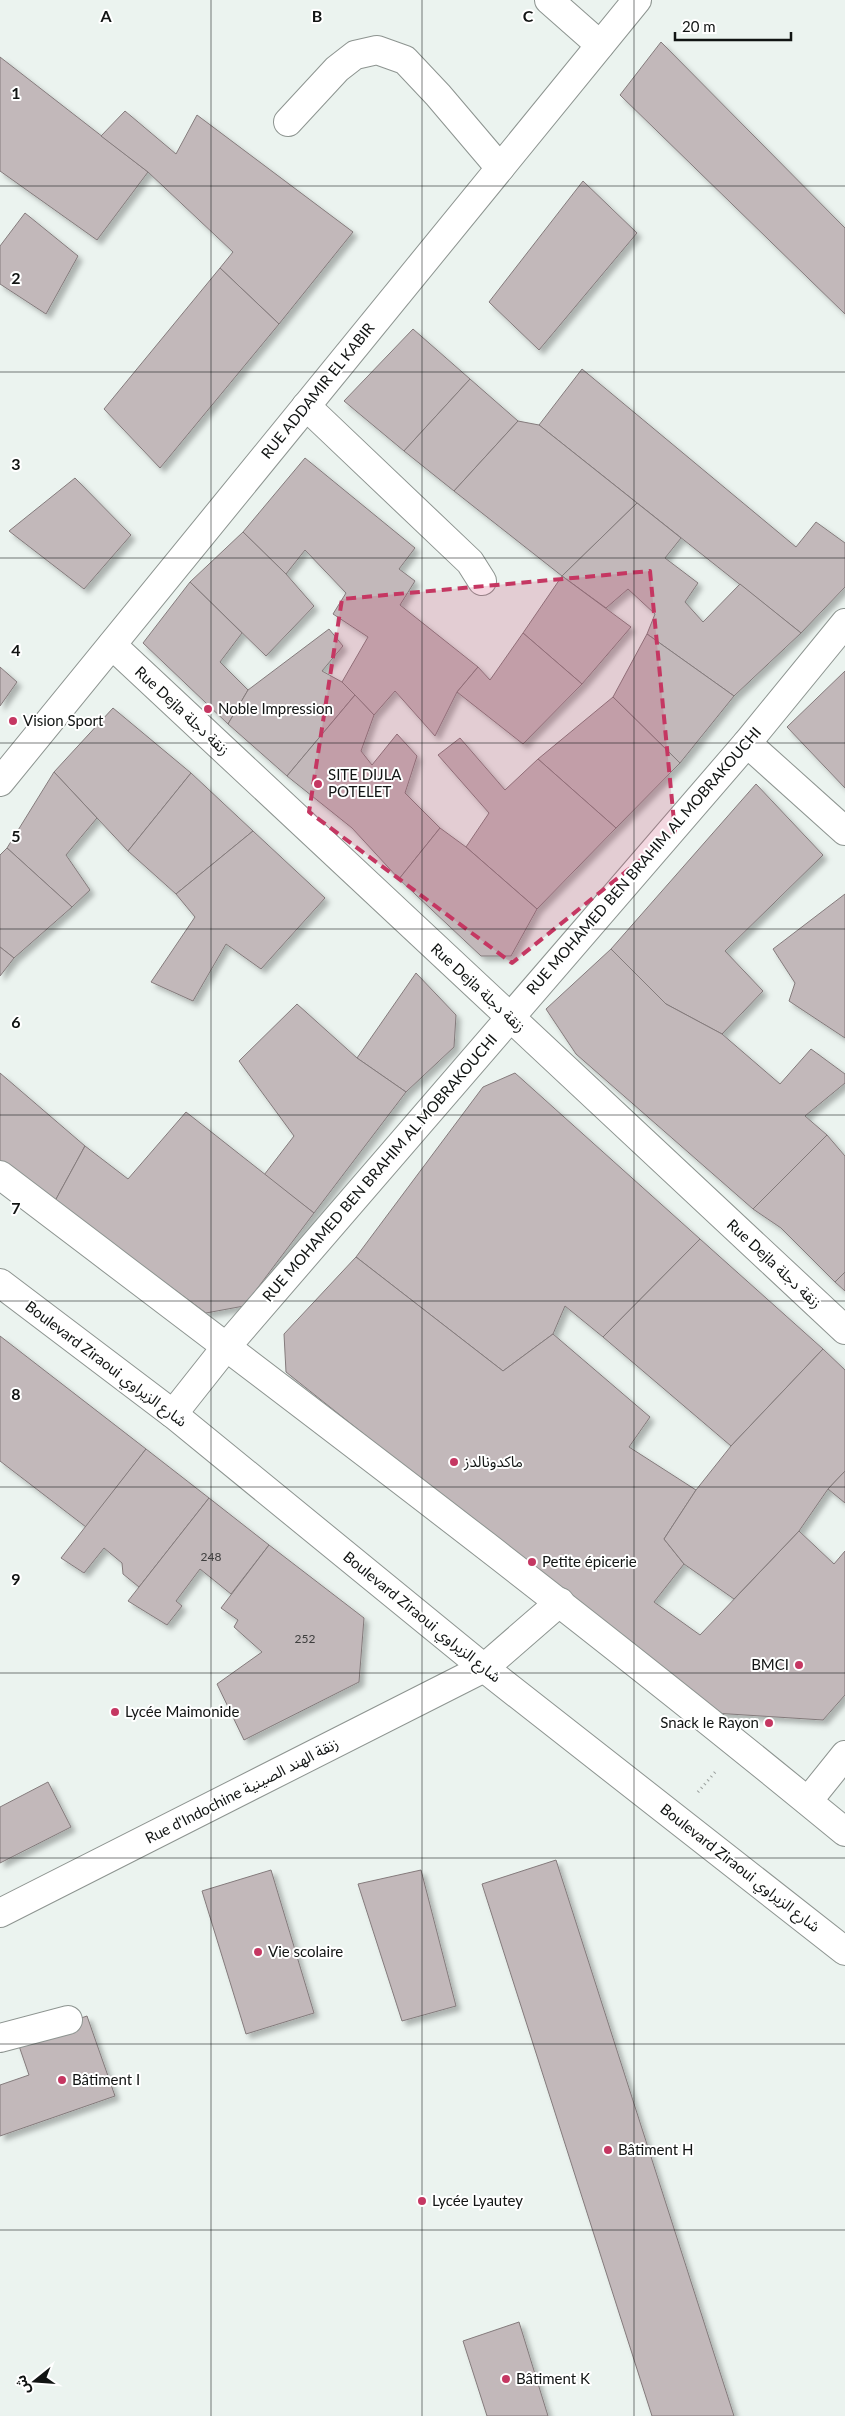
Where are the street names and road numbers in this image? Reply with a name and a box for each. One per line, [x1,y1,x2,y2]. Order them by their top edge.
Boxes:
street label: RUE ADDAMIR EL KABIR [257,318,378,462]
street label: Rue Dejla زنقة دجلة [131,662,234,759]
street label: RUE MOHAMED BEN BRAHIM AL MOBRAKOUCHI [522,723,764,998]
street label: Rue Dejla زنقة دجلة [427,939,530,1036]
street label: RUE MOHAMED BEN BRAHIM AL MOBRAKOUCHI [258,1030,500,1305]
street label: Rue Dejla زنقة دجلة [723,1215,826,1312]
street label: Boulevard Ziraoui شارع الزيراوي [20,1297,191,1433]
street label: Boulevard Ziraoui شارع الزيراوي [338,1547,505,1689]
street label: Rue d'Indochine زنقة الهند الصينية [142,1733,342,1848]
street label: Boulevard Ziraoui شارع الزيراوي [655,1799,824,1938]

